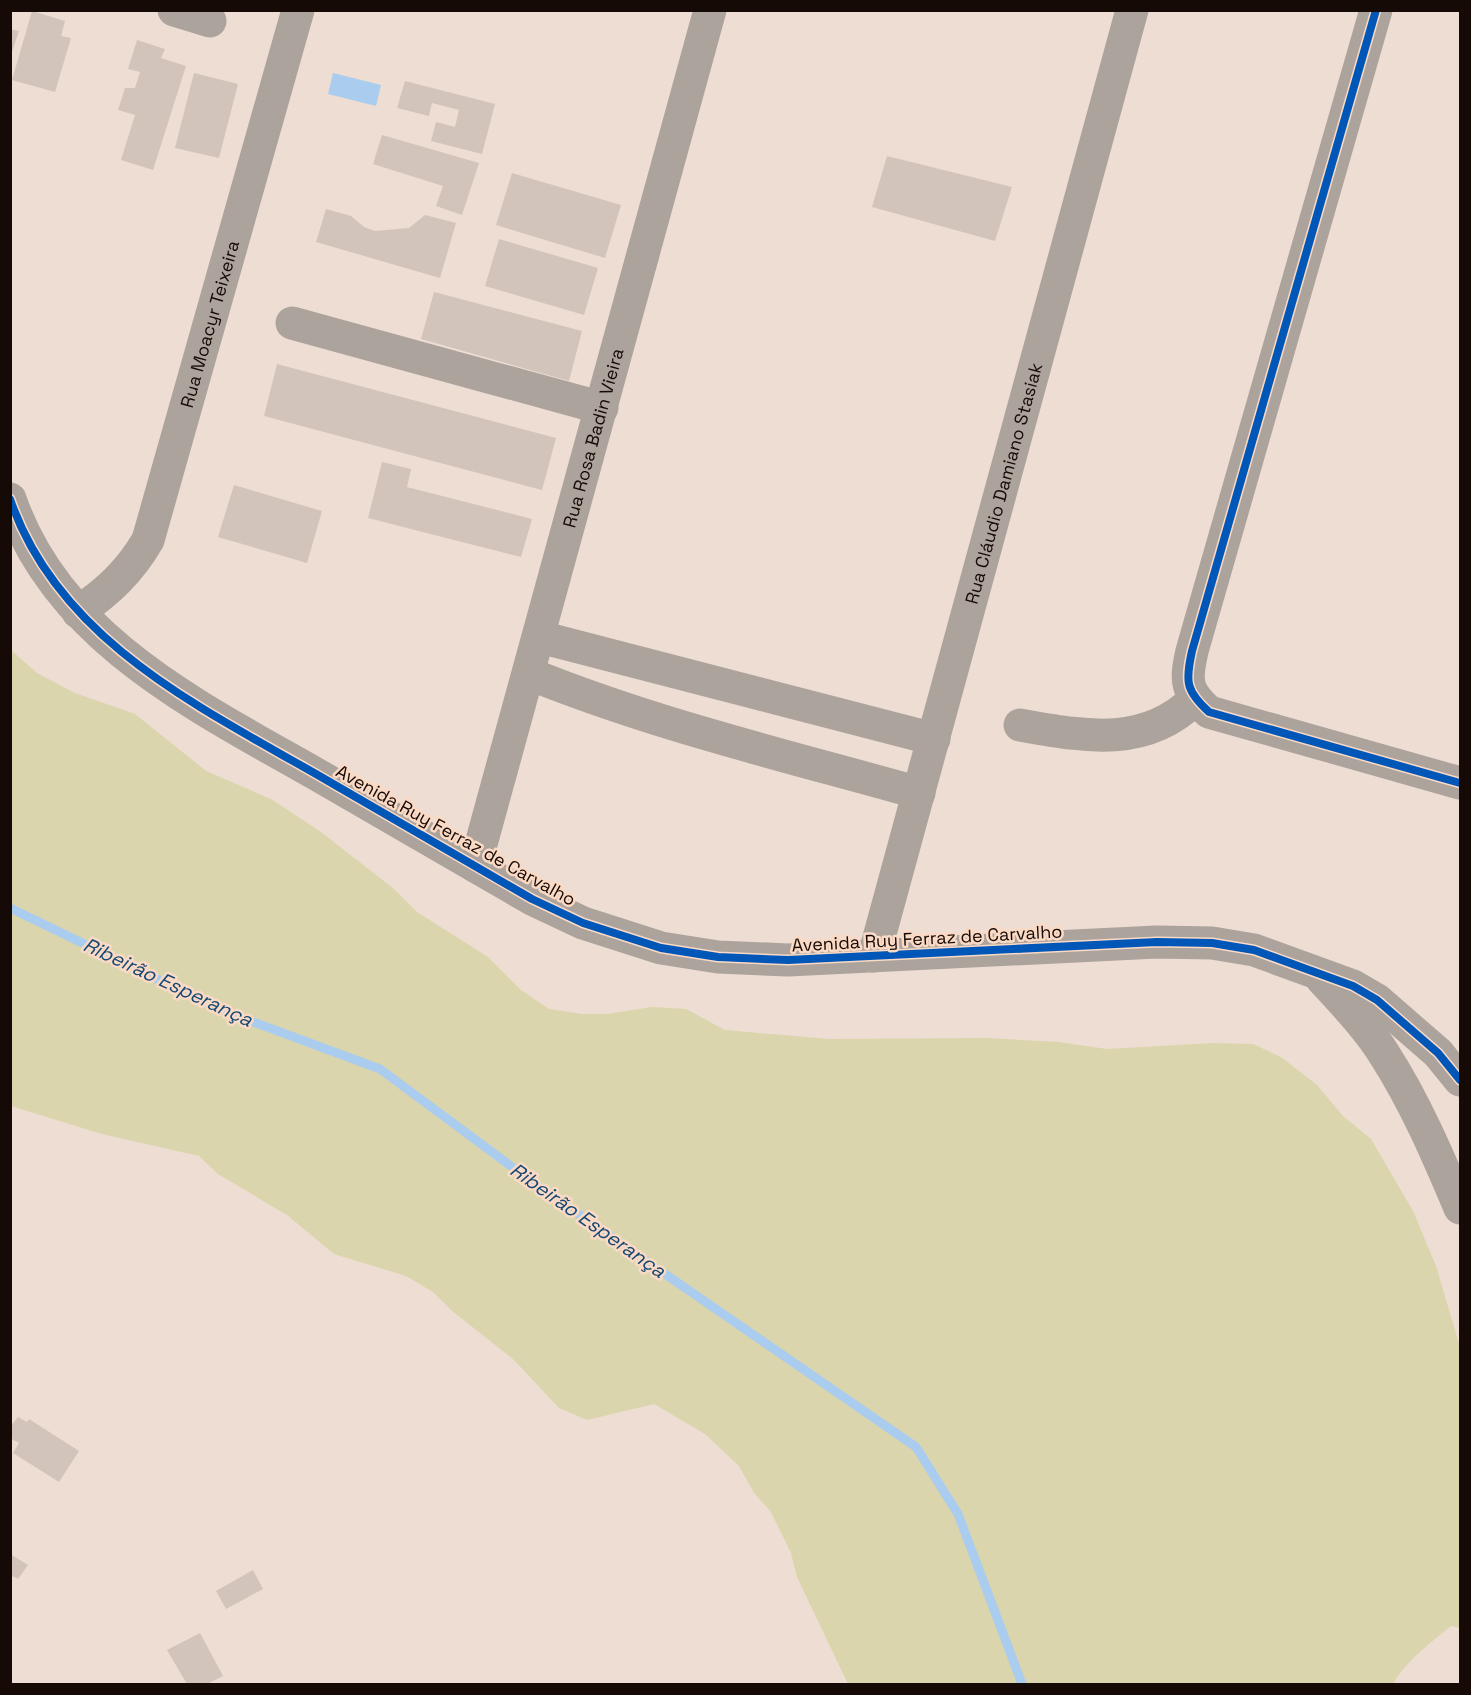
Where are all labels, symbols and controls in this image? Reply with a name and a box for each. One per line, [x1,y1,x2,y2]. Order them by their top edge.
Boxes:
street label: Rua Moacyr Teixeira [175,238,244,410]
street label: Rua Rosa Badin Vieira [557,345,628,530]
street label: Rua Cláudio Damiano Stasiak [959,360,1047,607]
street label: Avenida Ruy Ferraz de Carvalho [332,759,580,911]
street label: Avenida Ruy Ferraz de Carvalho [791,919,1063,957]
water label: Ribeirão Esperança [79,931,257,1033]
water label: Ribeirão Esperança [505,1157,671,1284]

